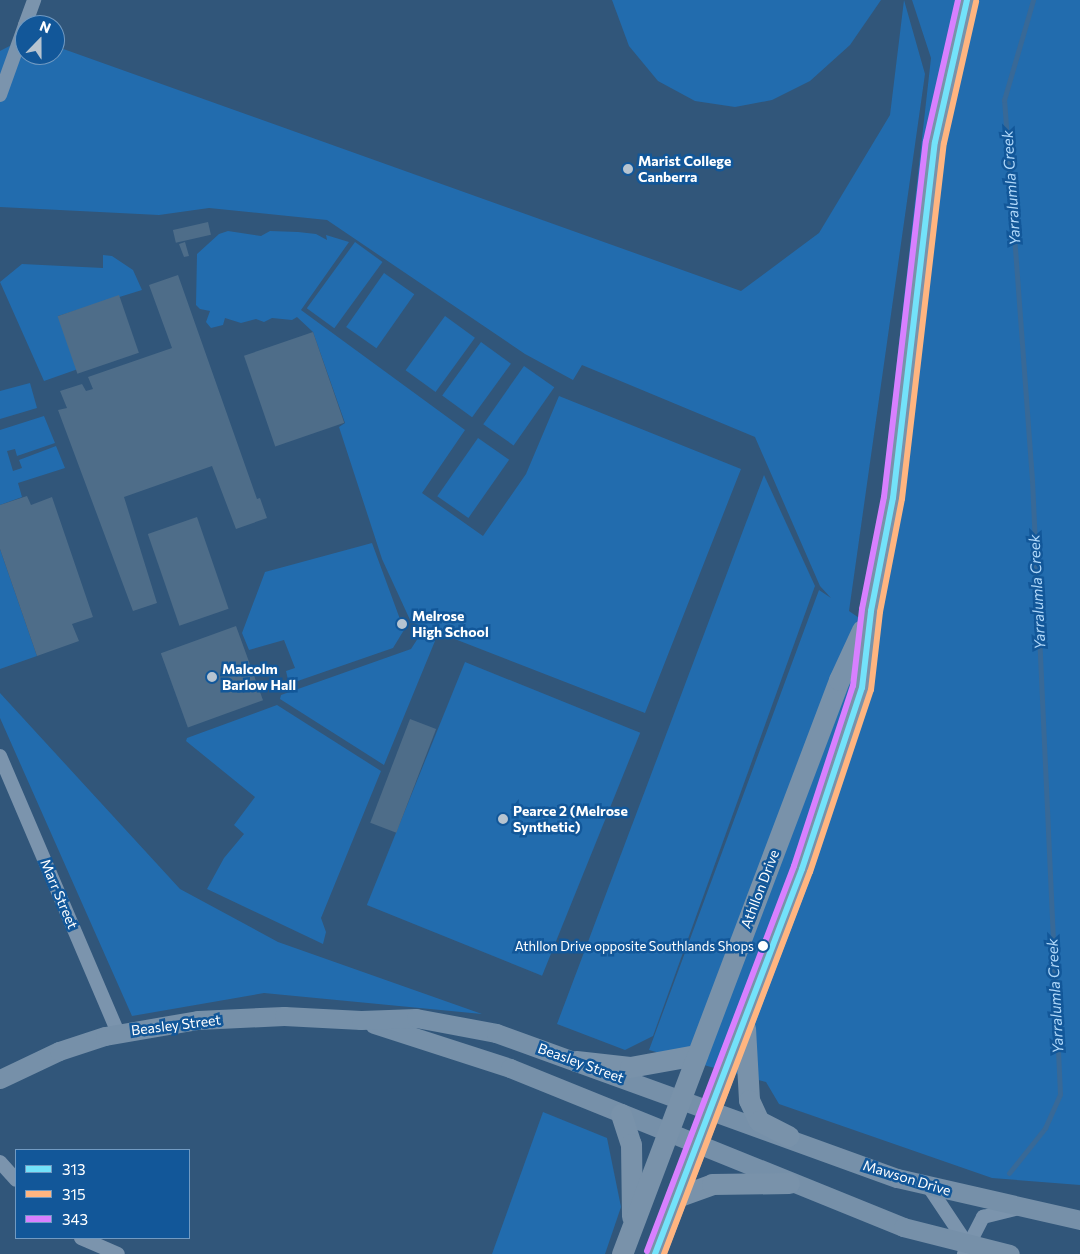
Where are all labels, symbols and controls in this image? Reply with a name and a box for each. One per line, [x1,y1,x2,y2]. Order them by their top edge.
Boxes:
north arrow [15,15,65,65]
text: N [37,17,53,36]
water label: Yarralumla Creek [998,130,1024,246]
place label: Marist College Canberra [638,153,731,186]
marker: Marist College Canberra [622,163,634,175]
water label: Yarralumla Creek [1025,534,1049,650]
place label: Melrose High School [412,608,489,640]
marker: Melrose High School [396,618,408,630]
place label: Malcolm Barlow Hall [222,661,296,694]
marker: Malcolm Barlow Hall [206,671,218,683]
place label: Pearce 2 (Melrose Synthetic) [513,803,628,836]
marker: Pearce 2 (Melrose Synthetic) [497,813,509,825]
street label: Athllon Drive [737,847,783,931]
street label: Marr Street [37,857,81,931]
place label: Athllon Drive opposite Southlands Shops [515,938,754,954]
water label: Yarralumla Creek [1043,938,1067,1054]
marker: Athllon Drive opposite Southlands Shops [758,941,768,951]
street label: Beasley Street [130,1011,222,1039]
street label: Beasley Street [536,1040,626,1086]
legend [15,1149,190,1239]
street label: Mawson Drive [861,1157,953,1199]
text: 313 [62,1160,86,1178]
text: 315 [62,1185,86,1203]
text: 343 [62,1210,88,1228]

